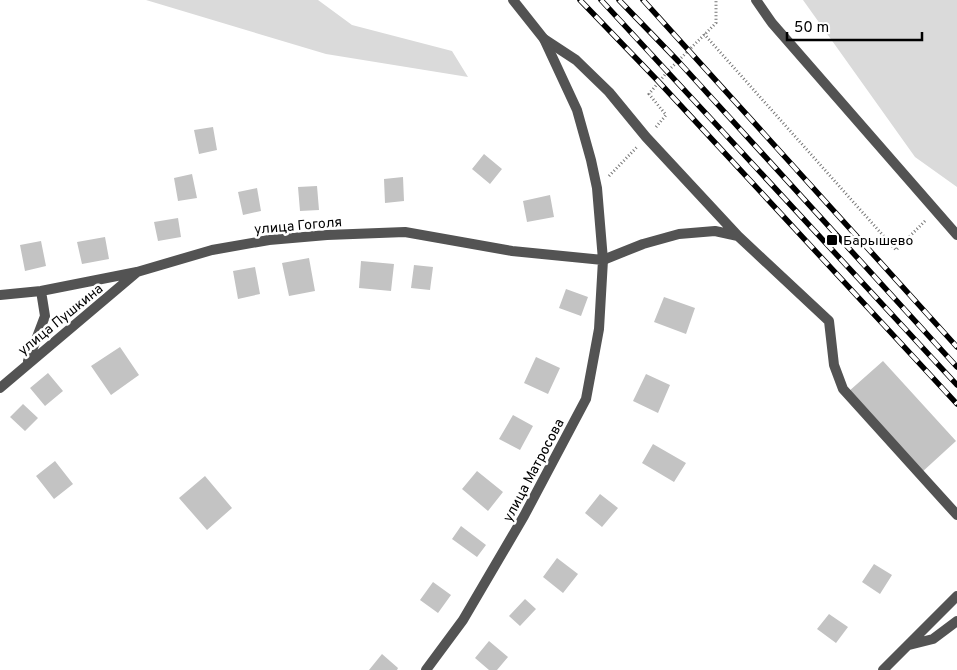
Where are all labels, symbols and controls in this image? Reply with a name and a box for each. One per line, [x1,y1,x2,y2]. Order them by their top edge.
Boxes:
scale bar [787,10,922,42]
text: 50 m [794,19,829,38]
street label: улица Гоголя [253,214,343,239]
marker: Барышево [825,233,839,247]
place label: Барышево [843,233,914,250]
street label: улица Пушкина [15,281,107,360]
street label: улица Матросова [500,416,569,525]

